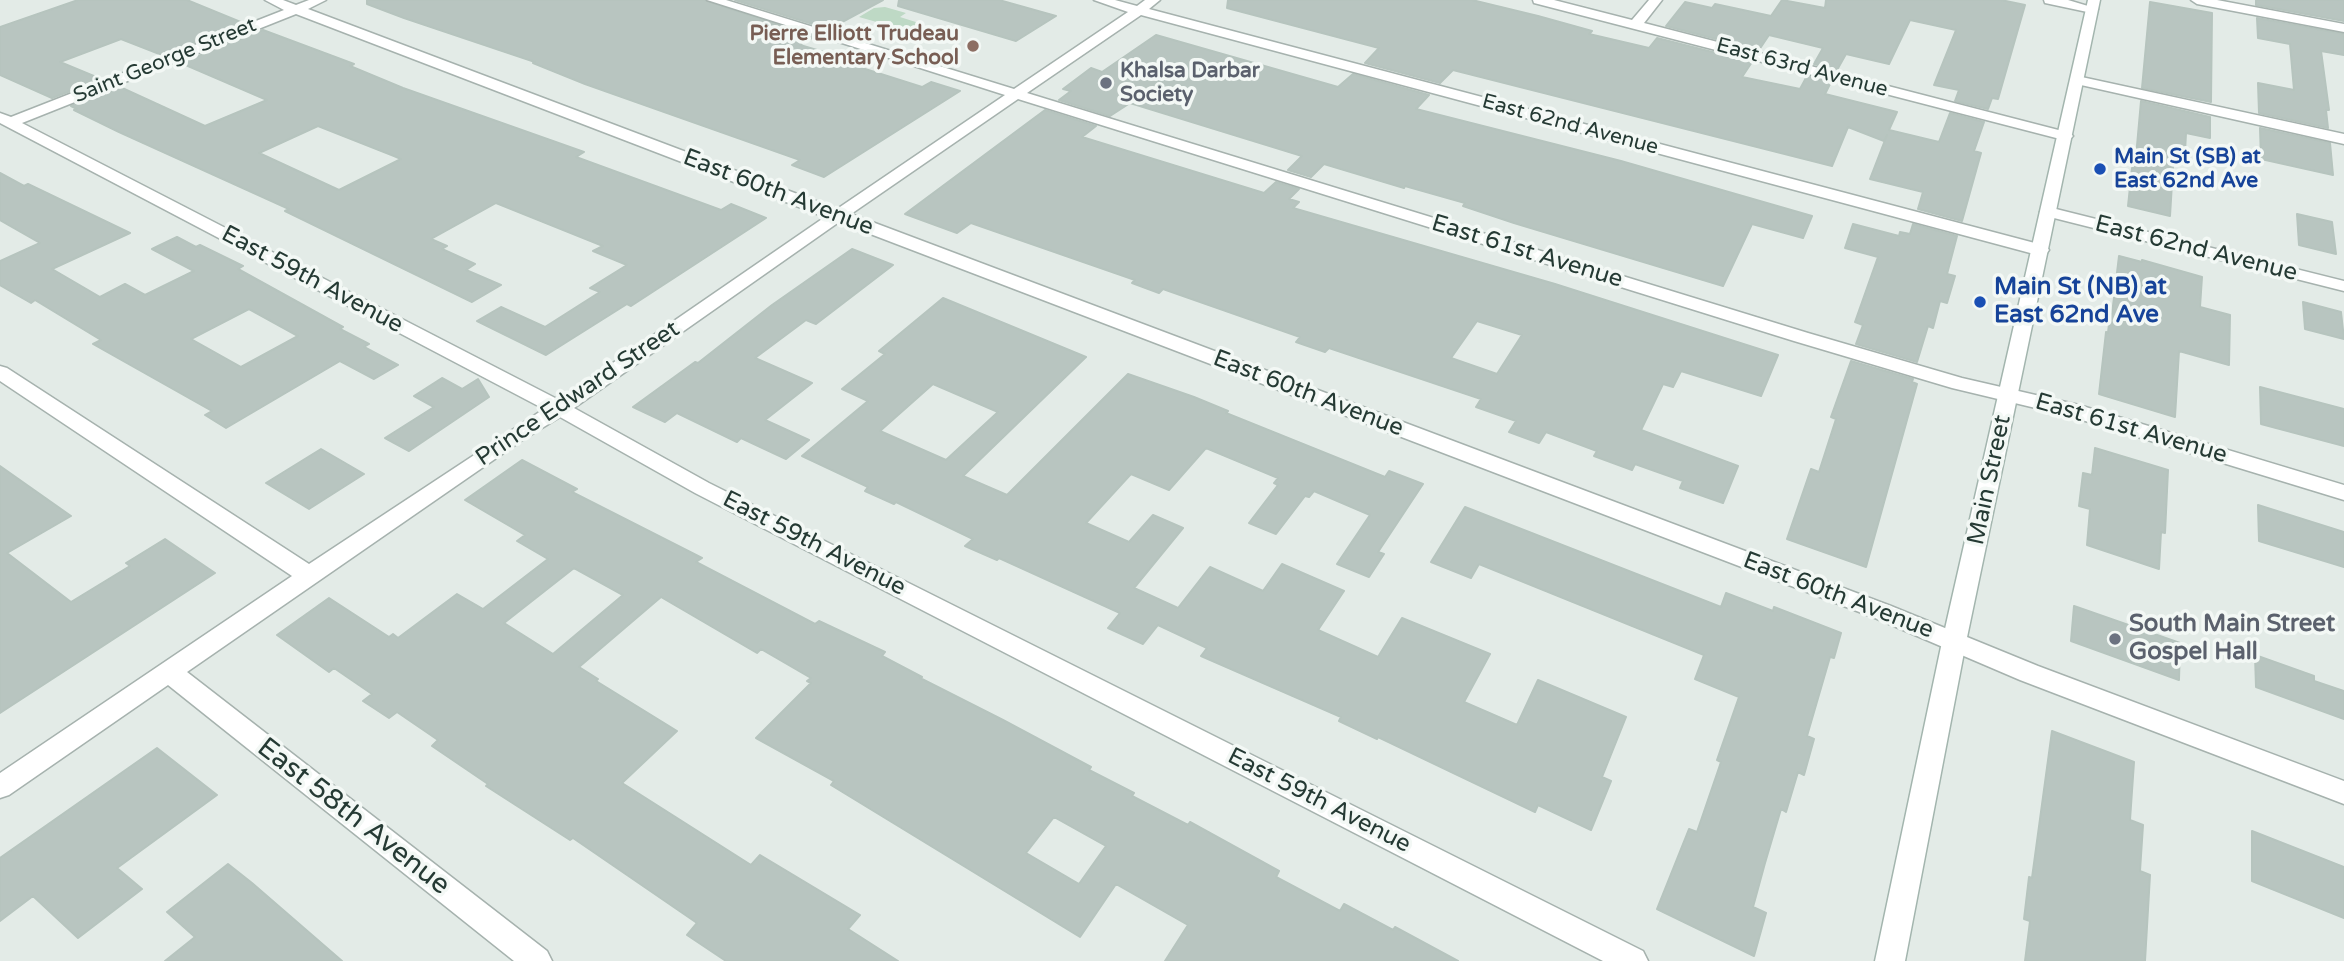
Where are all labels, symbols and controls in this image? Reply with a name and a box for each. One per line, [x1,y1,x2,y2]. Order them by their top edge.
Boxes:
street label: Saint George Street [70,13,260,109]
place label: Pierre Elliott Trudeau Elementary School [750,21,959,71]
street label: East 63rd Avenue [1713,33,1891,103]
marker: Pierre Elliott Trudeau Elementary School [965,38,981,54]
place label: Khalsa Darbar Society [1120,58,1260,108]
marker: Khalsa Darbar Society [1098,75,1114,91]
street label: East 62nd Avenue [1479,89,1661,161]
street label: East 60th Avenue [679,143,877,243]
place label: Main St (SB) at East 62nd Ave [2114,144,2261,194]
marker: Main St (SB) at East 62nd Ave [2092,161,2108,177]
street label: East 61st Avenue [1428,209,1626,295]
street label: East 62nd Avenue [2092,210,2300,288]
street label: East 59th Avenue [216,220,408,340]
place label: Main St (NB) at East 62nd Ave [1994,274,2167,330]
marker: Main St (NB) at East 62nd Ave [1972,294,1988,310]
street label: Prince Edward Street [471,315,685,473]
street label: East 60th Avenue [1209,344,1407,444]
street label: East 61st Avenue [2032,388,2230,470]
street label: Main Street [1962,412,2018,548]
street label: East 59th Avenue [718,485,910,603]
street label: East 60th Avenue [1739,546,1937,646]
place label: South Main Street Gospel Hall [2129,611,2335,667]
marker: South Main Street Gospel Hall [2107,631,2123,647]
street label: East 58th Avenue [250,731,456,903]
street label: East 59th Avenue [1223,742,1415,860]

